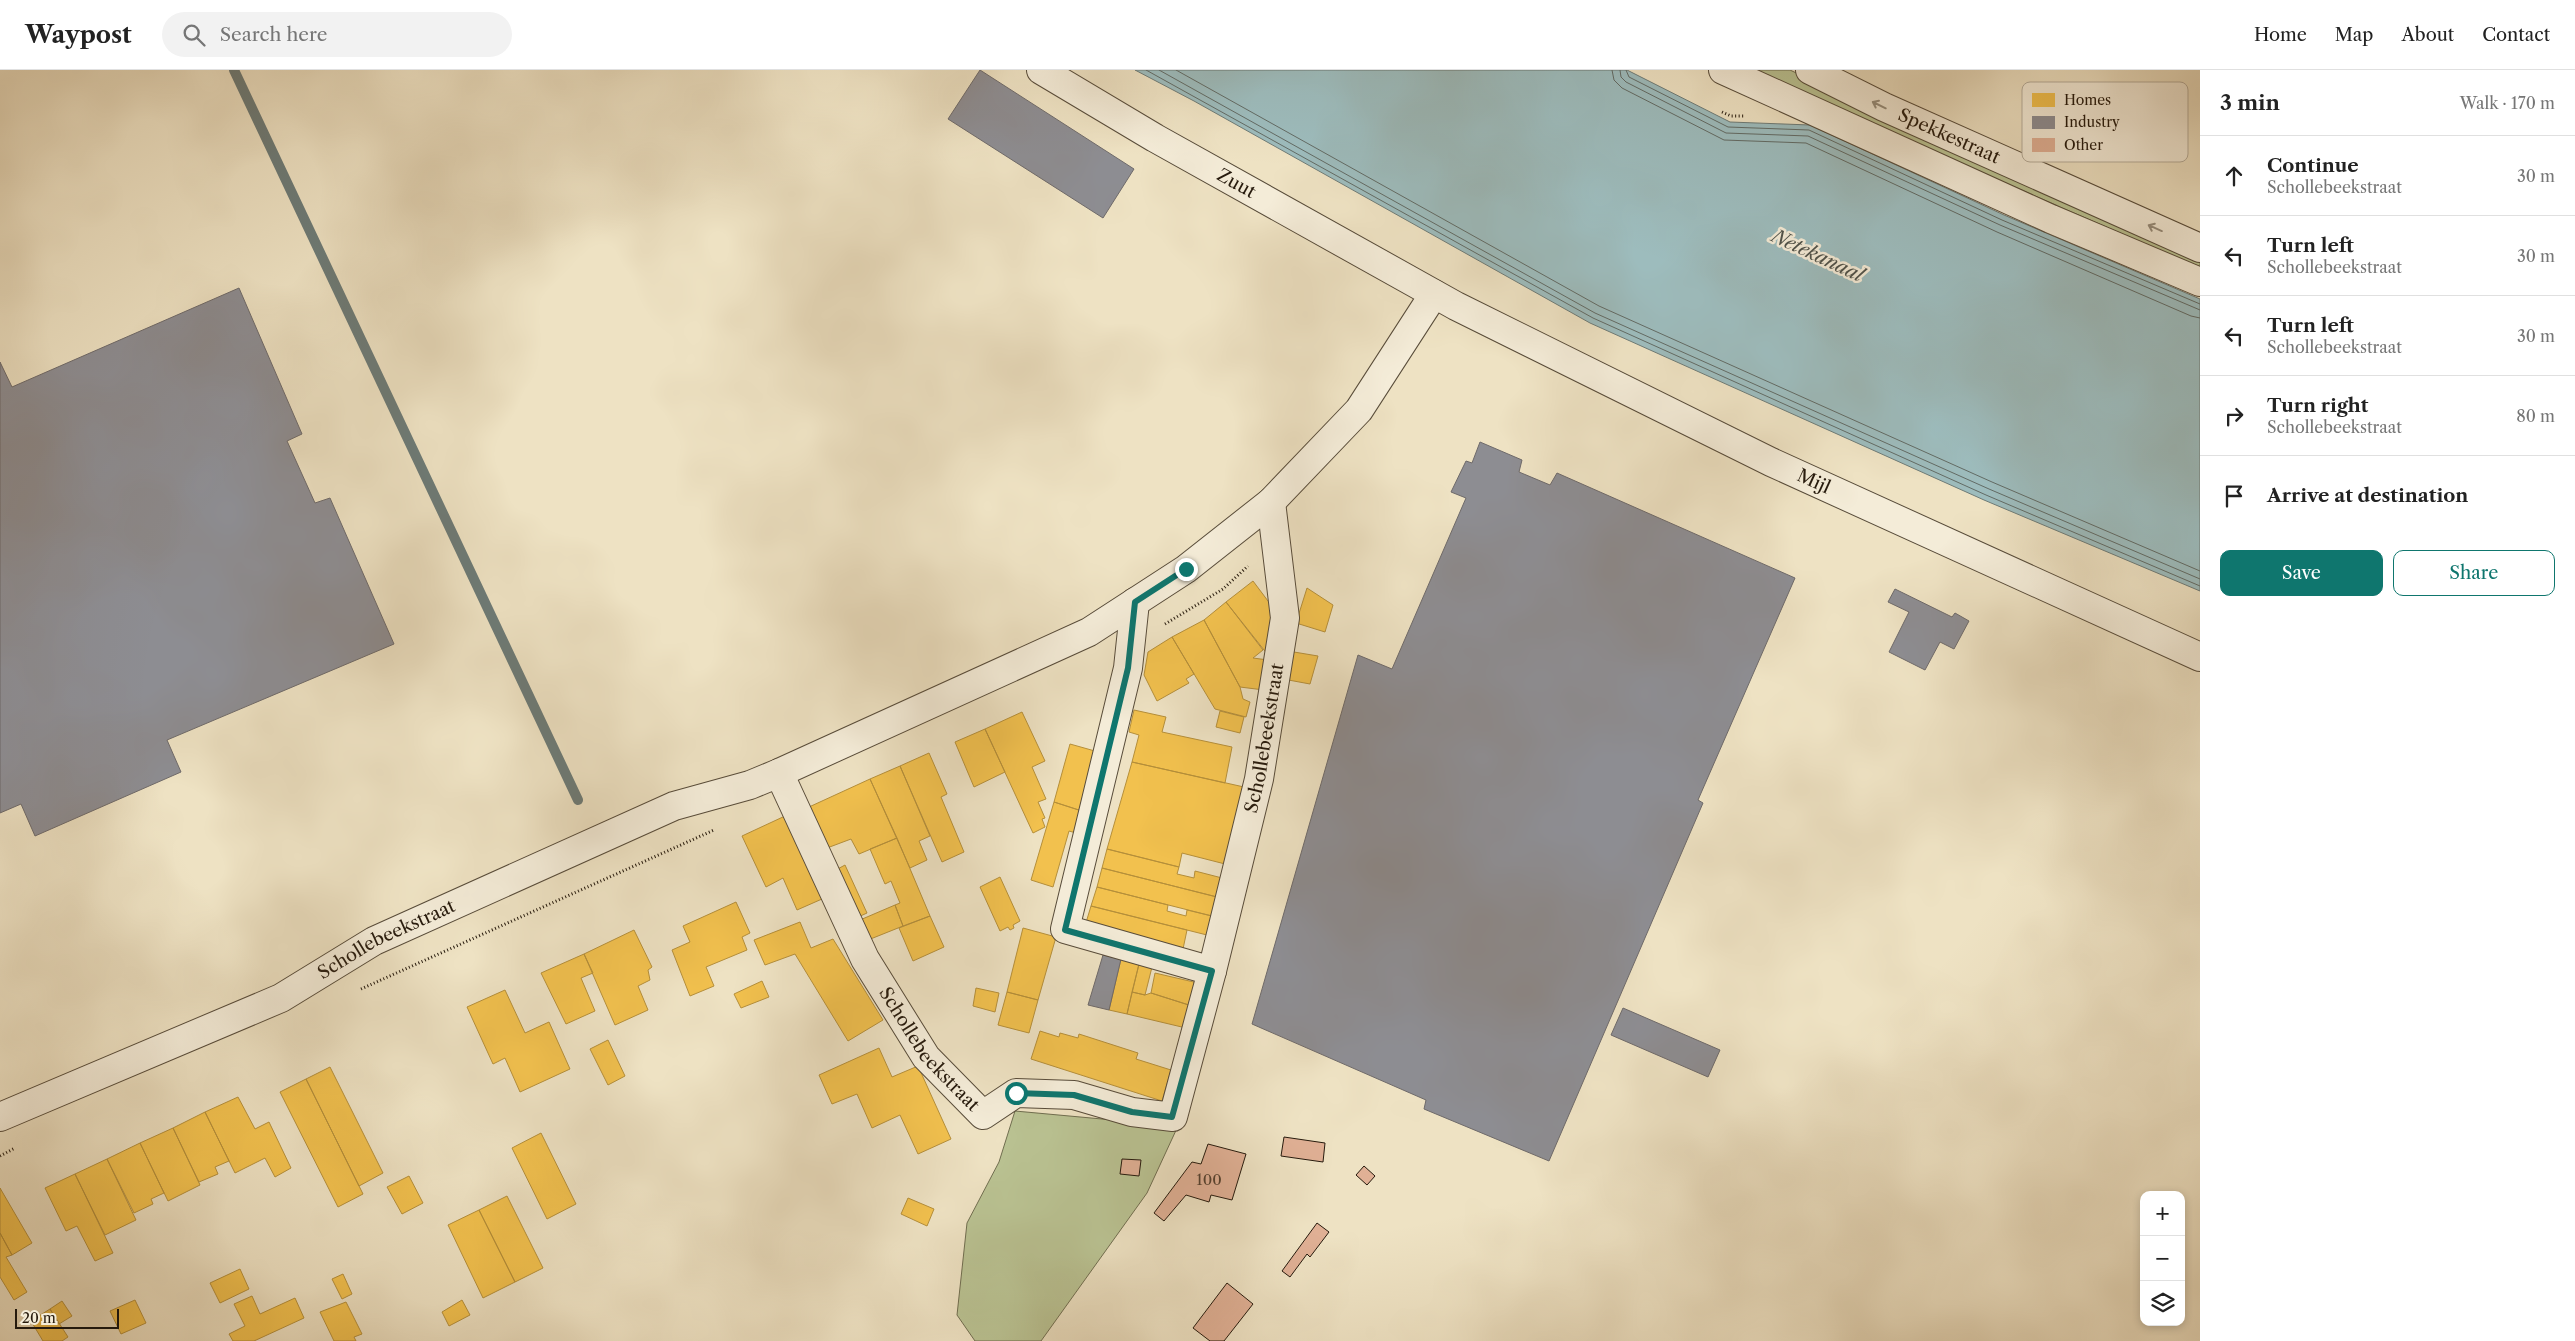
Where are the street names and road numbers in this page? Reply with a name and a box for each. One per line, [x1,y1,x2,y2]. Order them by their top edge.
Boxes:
street label: Spekkestraat [1895,104,2004,169]
street label: Zuut [1213,164,1260,203]
street label: Mijl [1794,464,1834,499]
street label: Schollebeekstraat [1240,661,1289,815]
street label: Schollebeekstraat [314,895,459,984]
street label: Schollebeekstraat [874,983,984,1116]

